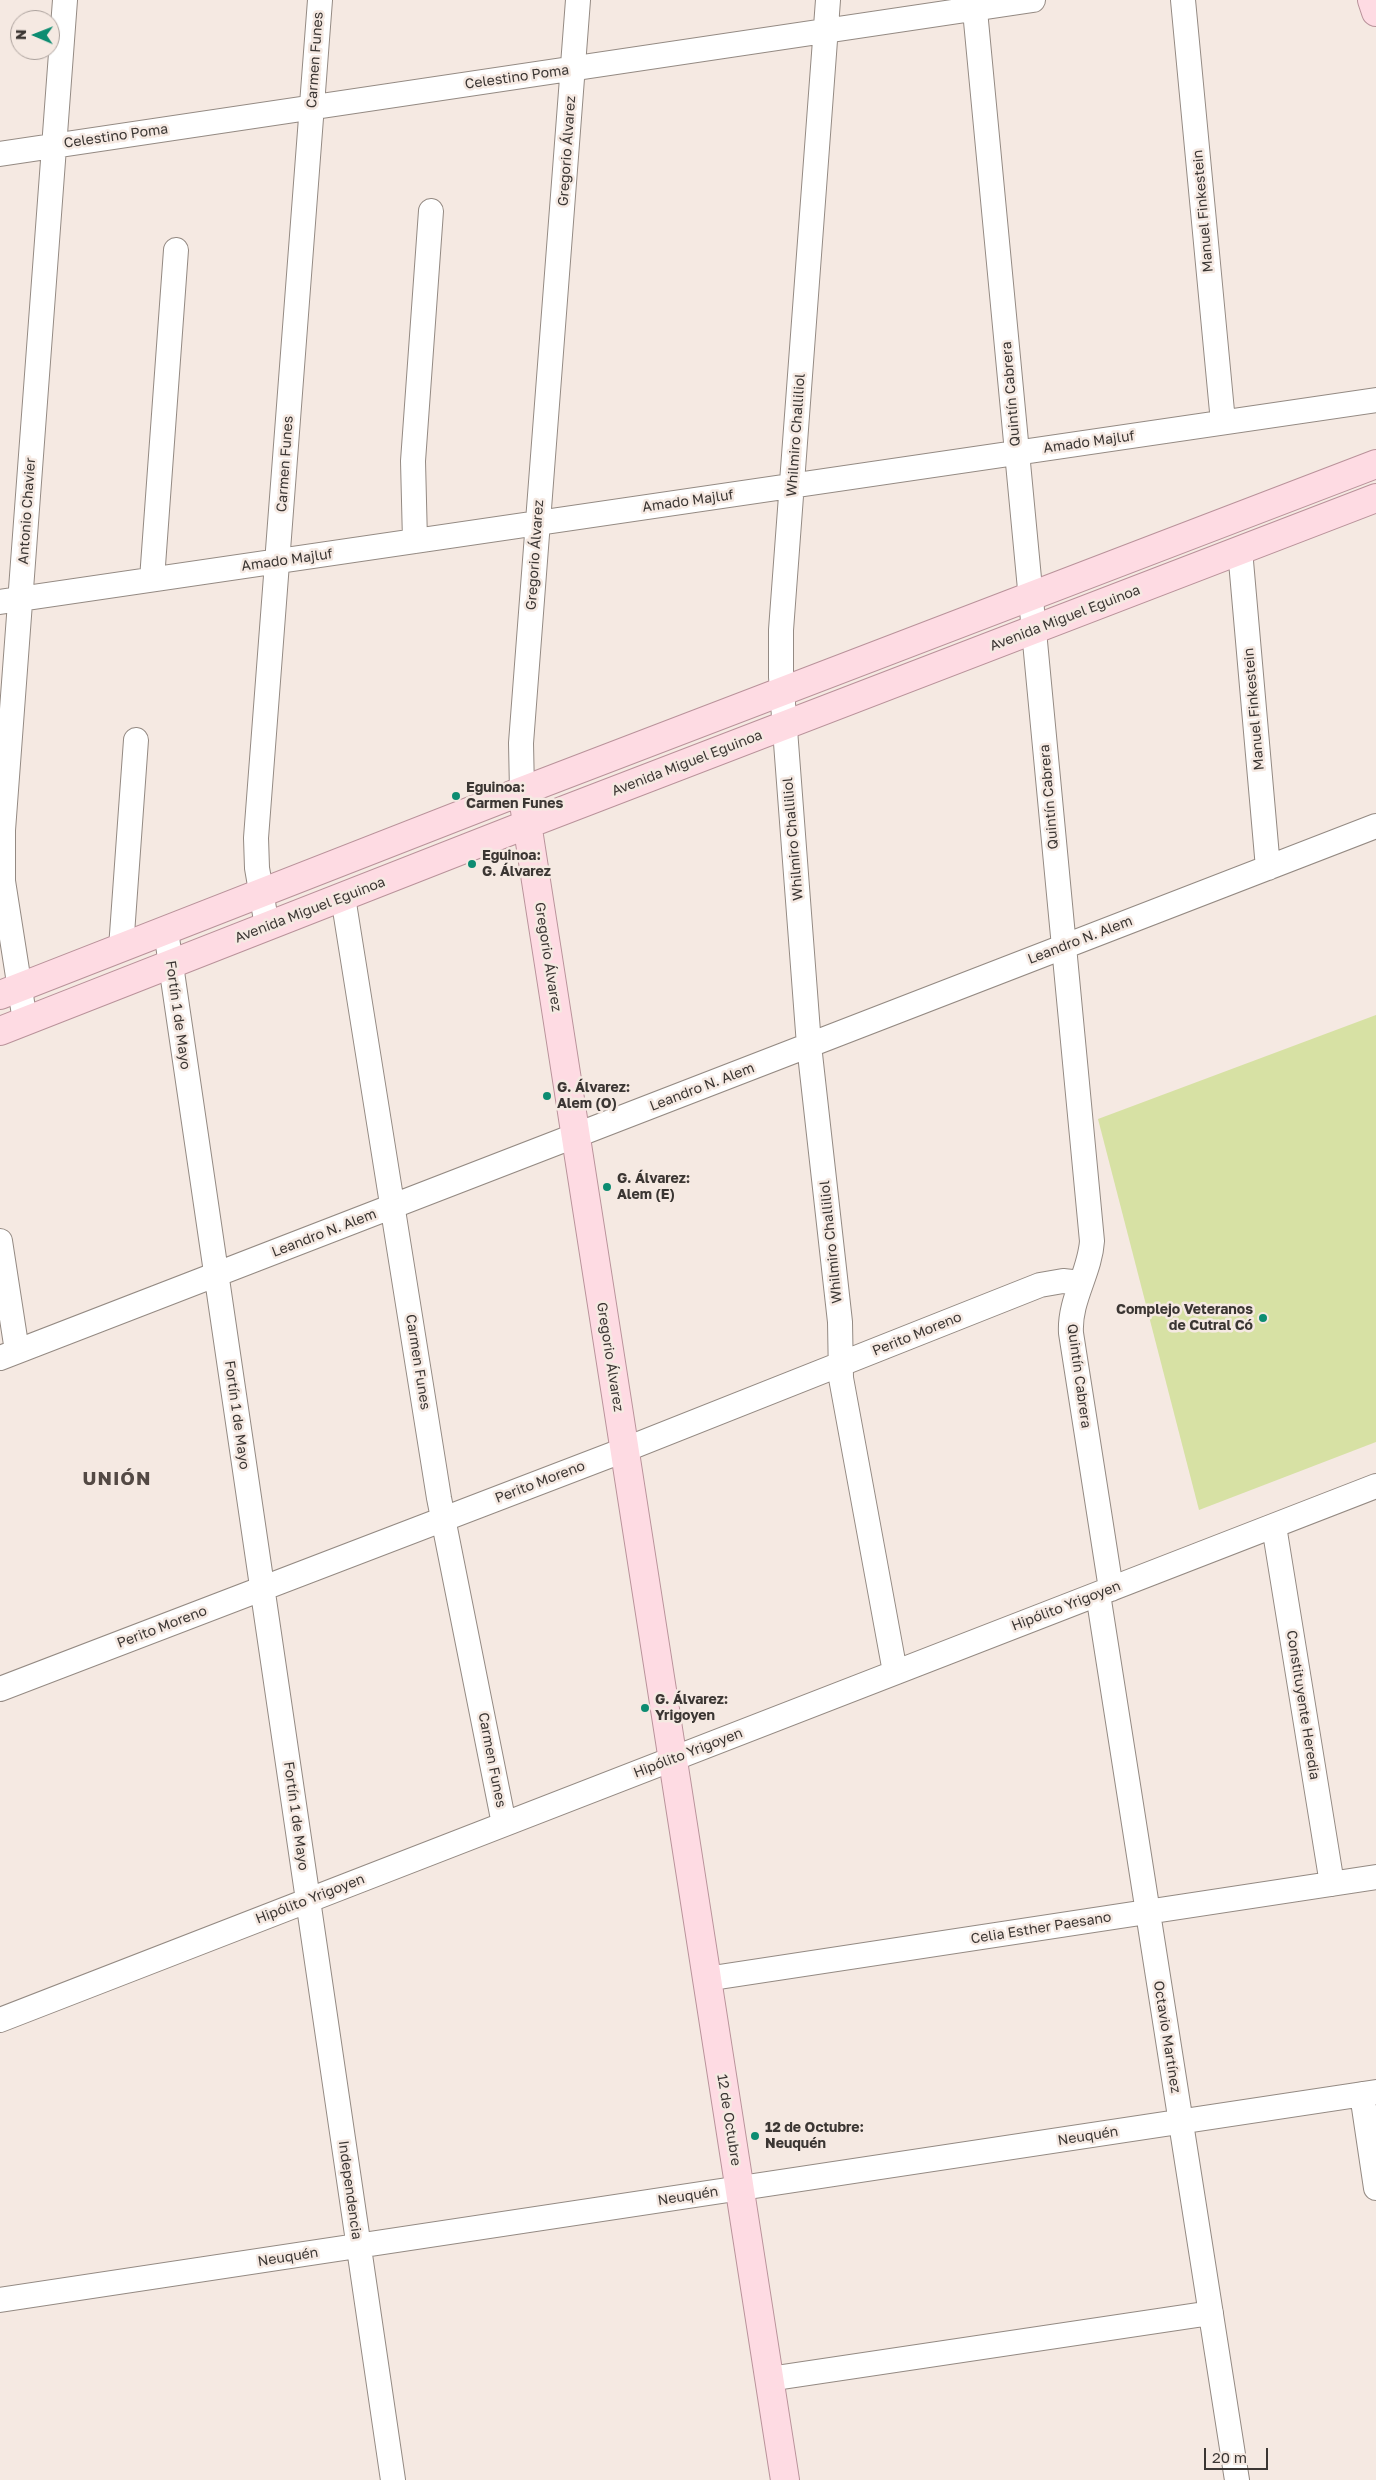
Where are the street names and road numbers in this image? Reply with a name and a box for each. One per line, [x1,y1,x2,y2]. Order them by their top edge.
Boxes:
street label: Carmen Funes [303,11,327,109]
street label: Celestino Poma [464,61,570,93]
street label: Gregorio Álvarez [555,95,579,207]
street label: Celestino Poma [63,120,169,152]
street label: Manuel Finkestein [1189,149,1217,273]
street label: Quintín Cabrera [998,341,1024,447]
street label: Whilmiro Challiliol [783,373,809,497]
street label: Carmen Funes [273,415,297,513]
street label: Amado Majluf [1042,427,1136,457]
street label: Antonio Chavier [15,457,39,565]
street label: Amado Majluf [641,486,735,516]
street label: Gregorio Álvarez [523,499,547,611]
street label: Amado Majluf [240,545,334,575]
street label: Avenida Miguel Eguinoa [987,582,1143,654]
street label: Manuel Finkestein [1240,647,1268,771]
street label: Avenida Miguel Eguinoa [609,727,765,799]
street label: Quintín Cabrera [1036,744,1062,850]
street label: Whilmiro Challiliol [779,777,807,901]
street label: Avenida Miguel Eguinoa [232,874,388,946]
street label: Gregorio Álvarez [531,901,565,1013]
street label: Leandro N. Alem [1025,912,1135,968]
street label: Fortín 1 de Mayo [162,959,194,1071]
street label: Leandro N. Alem [647,1059,757,1115]
street label: Whilmiro Challiliol [816,1180,846,1304]
street label: Leandro N. Alem [269,1205,379,1261]
street label: Gregorio Álvarez [593,1301,627,1413]
street label: Perito Moreno [870,1308,964,1360]
street label: Carmen Funes [402,1313,434,1411]
street label: Quintín Cabrera [1063,1323,1095,1429]
street label: Fortín 1 de Mayo [221,1359,253,1471]
street label: Perito Moreno [493,1457,587,1507]
street label: Hipólito Yrigoyen [1009,1577,1123,1635]
street label: Perito Moreno [115,1602,209,1652]
street label: Constituyente Heredia [1283,1629,1323,1781]
street label: Carmen Funes [475,1711,509,1809]
street label: Hipólito Yrigoyen [631,1724,745,1782]
street label: Fortín 1 de Mayo [280,1760,312,1872]
street label: Hipólito Yrigoyen [253,1870,367,1928]
street label: Celia Esther Paesano [970,1909,1112,1947]
street label: Octavio Martínez [1150,1980,1184,2094]
street label: 12 de Octubre [713,2073,745,2167]
street label: Neuquén [1057,2123,1119,2149]
street label: Independencia [335,2139,365,2241]
street label: Neuquén [657,2183,719,2209]
street label: Neuquén [257,2244,319,2270]

